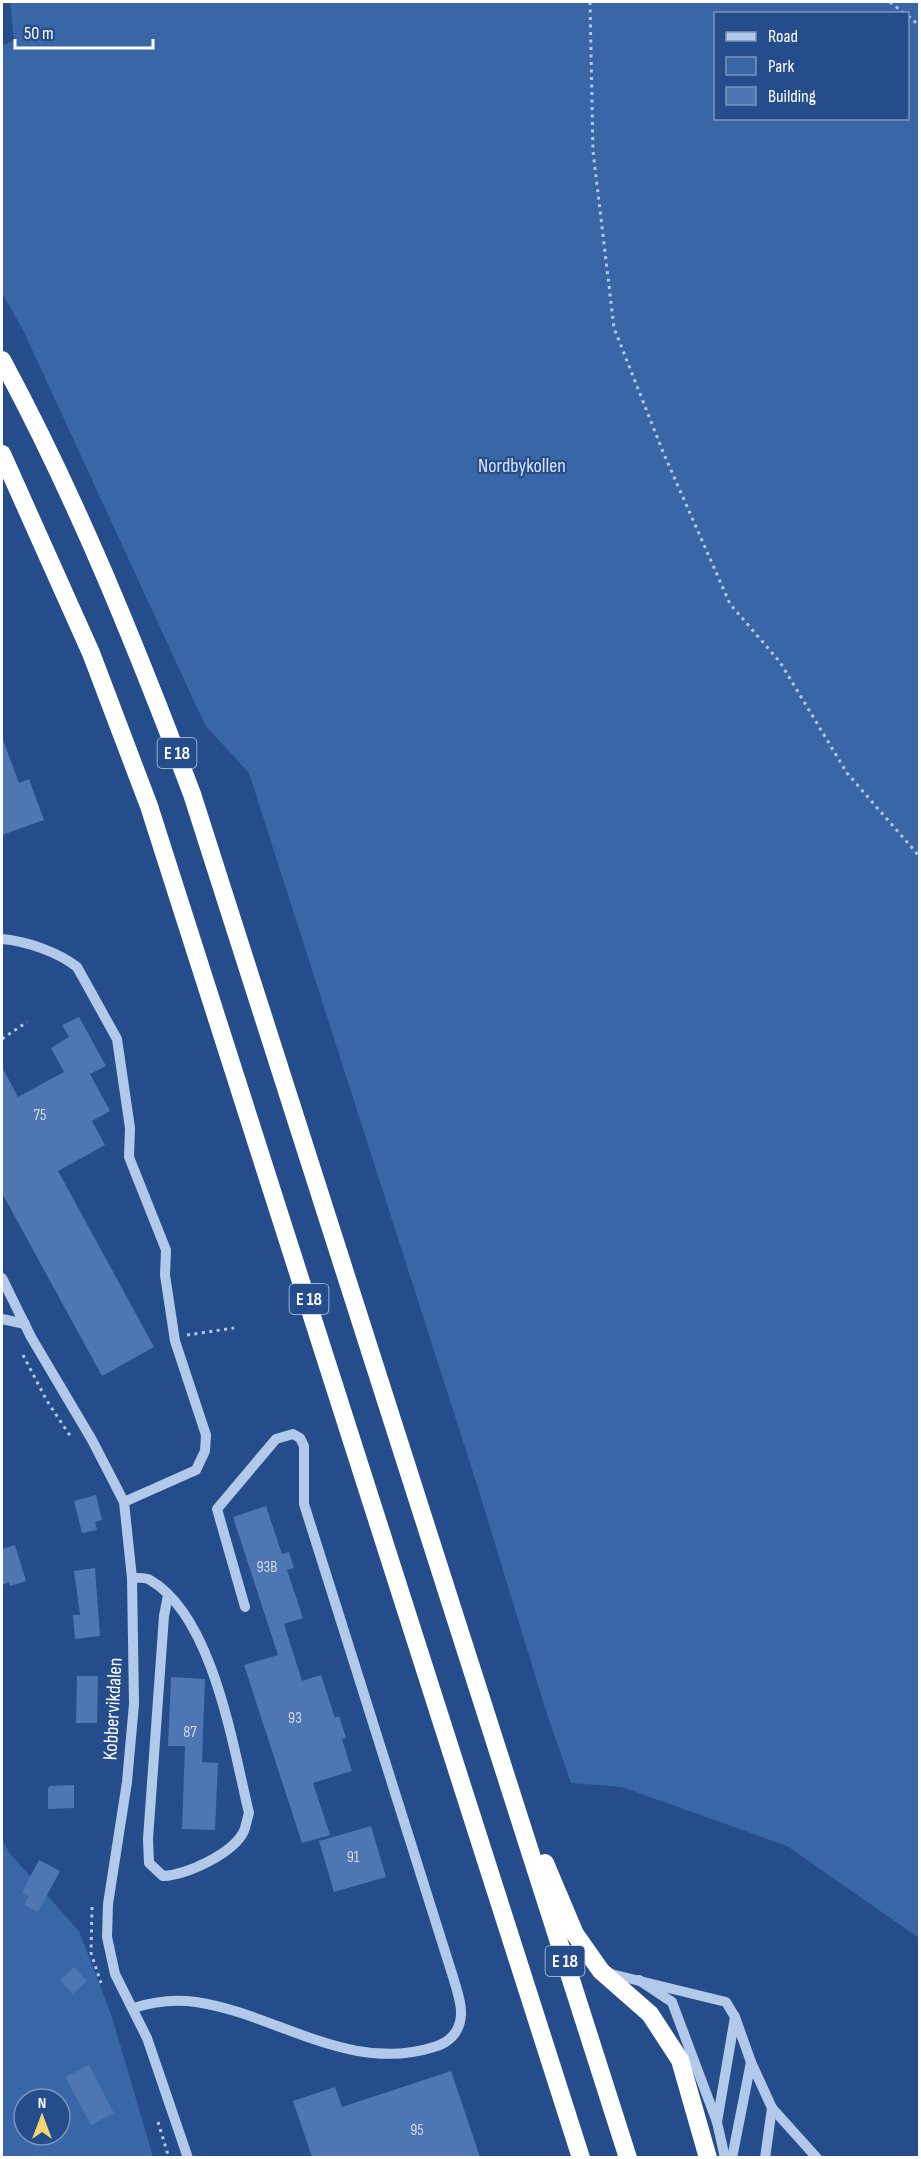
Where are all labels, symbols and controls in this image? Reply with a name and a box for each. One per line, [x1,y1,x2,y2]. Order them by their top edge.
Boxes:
scale bar [15,12,153,50]
legend [714,12,909,120]
text: 50 m [24,23,54,44]
text: Road [768,26,798,47]
text: Park [768,56,794,77]
text: Building [768,86,816,107]
park label: Nordbykollen [478,454,566,478]
road number: E 18 [158,738,196,768]
house number: 75 [34,1106,46,1125]
road number: E 18 [290,1284,328,1314]
house number: 93B [257,1558,277,1577]
street label: Kobbervikdalen [98,1657,128,1761]
house number: 93 [288,1709,302,1728]
house number: 87 [183,1723,197,1742]
house number: 91 [347,1848,360,1867]
road number: E 18 [546,1946,584,1976]
north arrow [12,2087,72,2147]
text: N [38,2094,46,2113]
house number: 95 [410,2121,424,2140]

